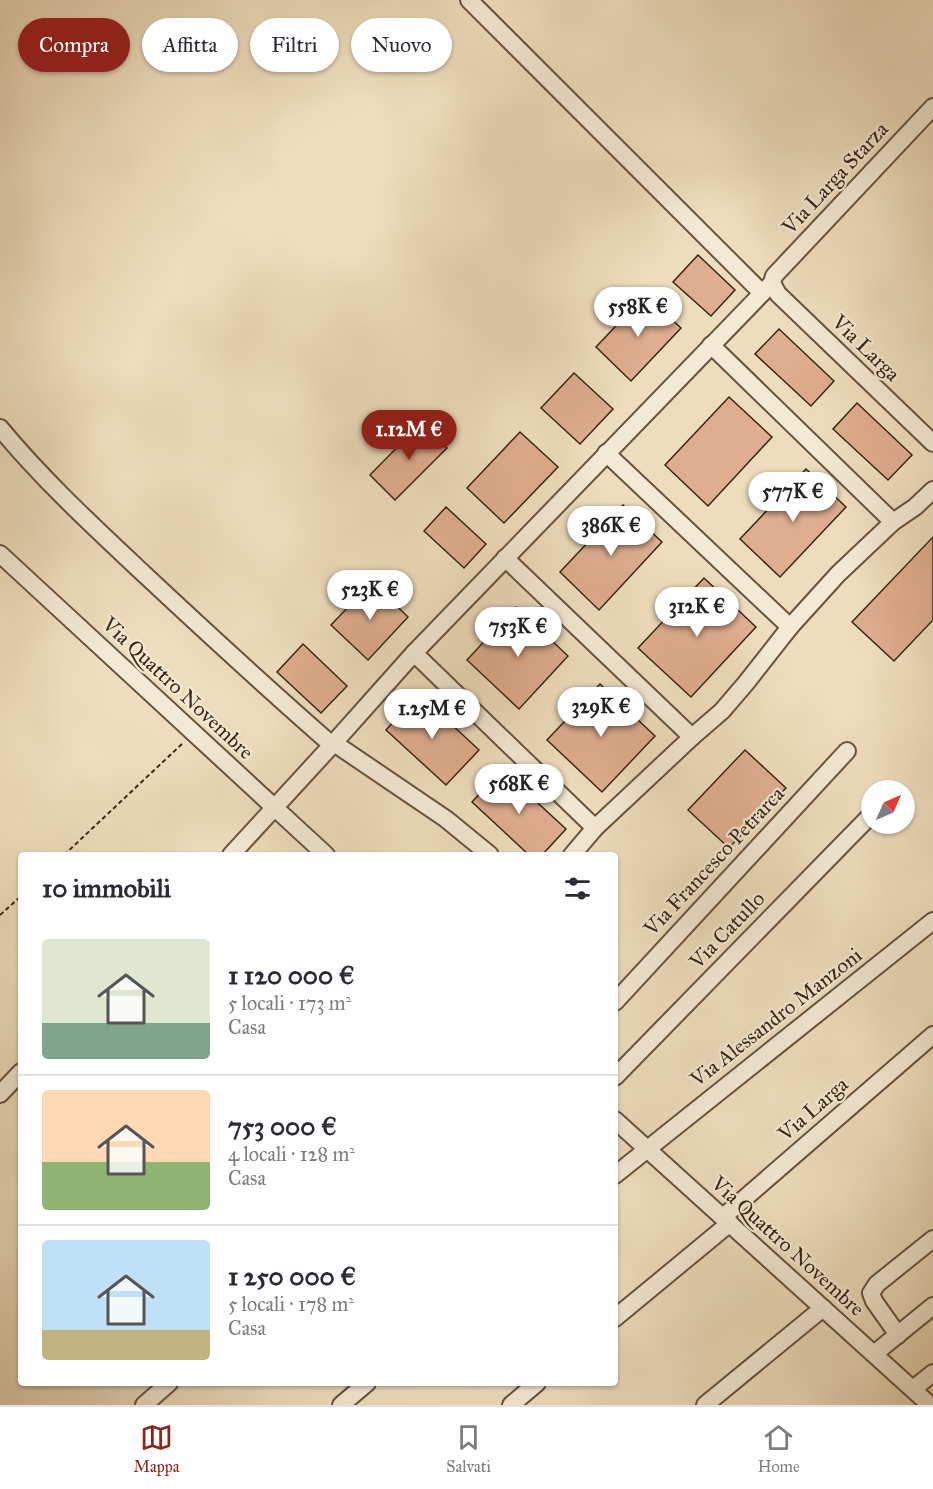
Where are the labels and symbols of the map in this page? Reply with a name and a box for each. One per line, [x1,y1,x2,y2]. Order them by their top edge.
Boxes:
street label: Via Larga Starza [776,116,894,240]
pin: 558K € [589,287,687,338]
street label: Via Larga [826,309,906,387]
pin: 1.12M € [354,410,464,461]
pin: 577K € [744,472,842,523]
pin: 386K € [562,506,660,557]
pin: 523K € [321,570,419,621]
pin: 312K € [648,587,746,638]
pin: 753K € [469,607,567,658]
street label: Via Quattro Novembre [96,611,259,765]
pin: 329K € [552,687,650,738]
pin: 1.25M € [377,689,487,740]
pin: 568K € [470,764,568,815]
north arrow [861,780,915,834]
street label: Via Francesco Petrarca [638,781,790,942]
street label: Via Catullo [683,886,770,975]
street label: Via Alessandro Manzoni [684,942,867,1093]
street label: Via Larga [772,1071,854,1147]
street label: Via Quattro Novembre [705,1170,870,1322]

